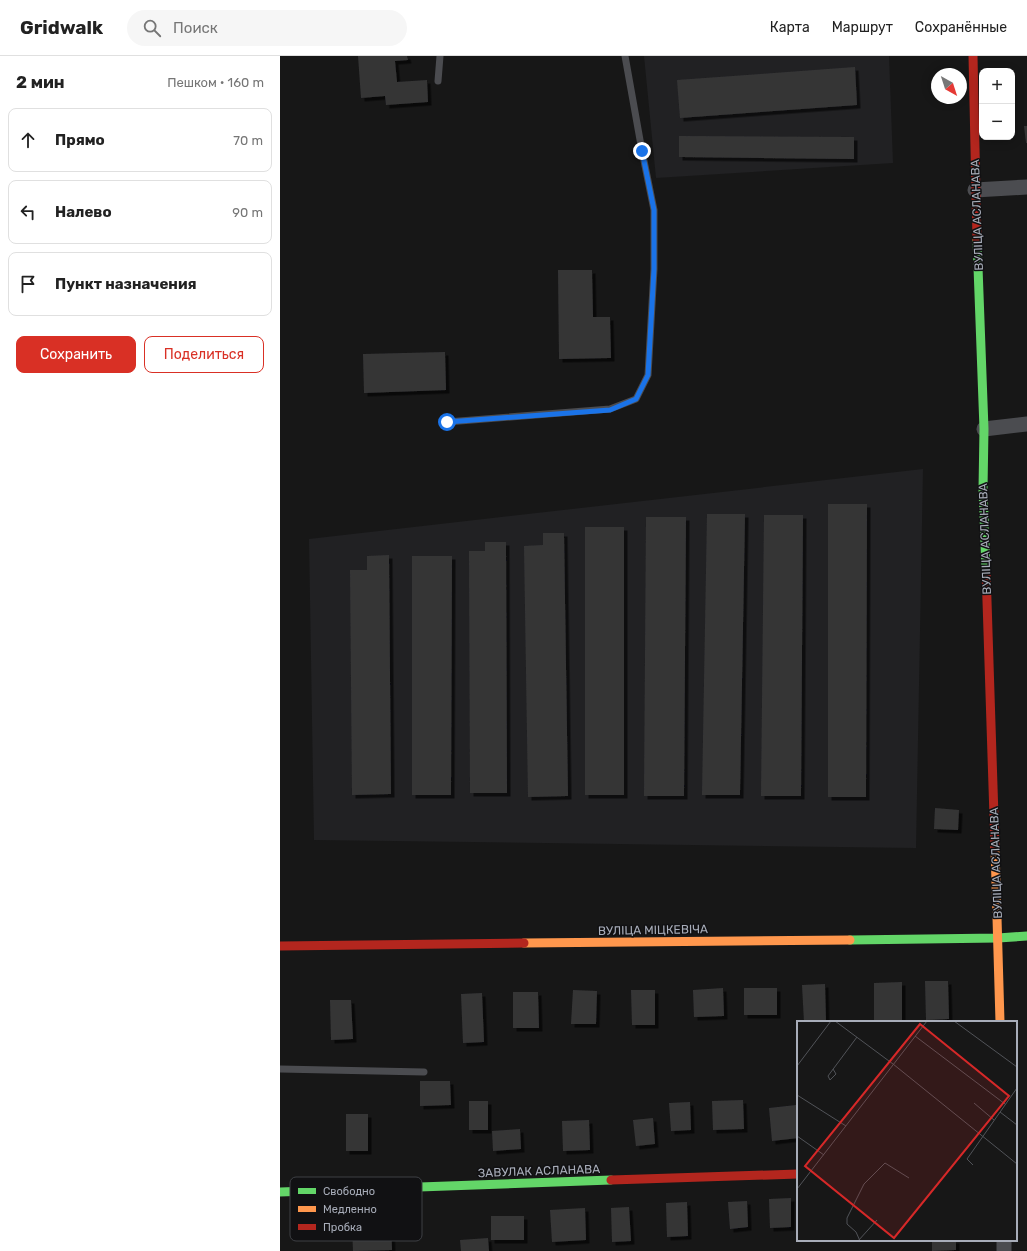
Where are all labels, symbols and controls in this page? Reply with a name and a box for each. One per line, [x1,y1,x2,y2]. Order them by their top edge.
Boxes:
search box [127,10,407,46]
text: Gridwalk [20,16,103,39]
icon: search [141,17,163,39]
text: Поиск [173,19,218,37]
text: Карта [770,19,810,36]
text: Маршрут [832,19,893,36]
text: Сохранённые [915,19,1007,36]
north arrow [931,68,967,104]
map controls [979,68,1015,140]
button: + [979,68,1015,104]
text: 2 мин [16,72,65,92]
text: Пешком · 160 m [167,75,264,90]
button: − [979,104,1015,140]
icon: ahead [17,129,39,151]
text: Прямо [55,131,105,149]
text: 70 m [233,133,263,148]
route end [633,142,651,160]
street label: ВУЛІЦА АСЛАНАВА [968,159,986,271]
icon: left [17,201,39,223]
text: Налево [55,203,112,221]
text: 90 m [232,205,263,220]
icon: arrive [17,273,39,295]
text: Пункт назначения [55,275,197,293]
button: Сохранить [16,336,136,373]
button: Поделиться [144,336,264,373]
route start [438,413,456,431]
street label: ВУЛІЦА АСЛАНАВА [976,483,994,595]
street label: ВУЛІЦА АСЛАНАВА [987,807,1005,919]
street label: ВУЛІЦА МІЦКЕВІЧА [598,922,708,938]
inset map [797,1021,1017,1241]
street label: ЗАВУЛАК АСЛАНАВА [478,1162,600,1180]
legend [290,1177,422,1241]
text: Свободно [323,1185,375,1198]
text: Медленно [323,1203,377,1216]
text: Пробка [323,1221,362,1234]

